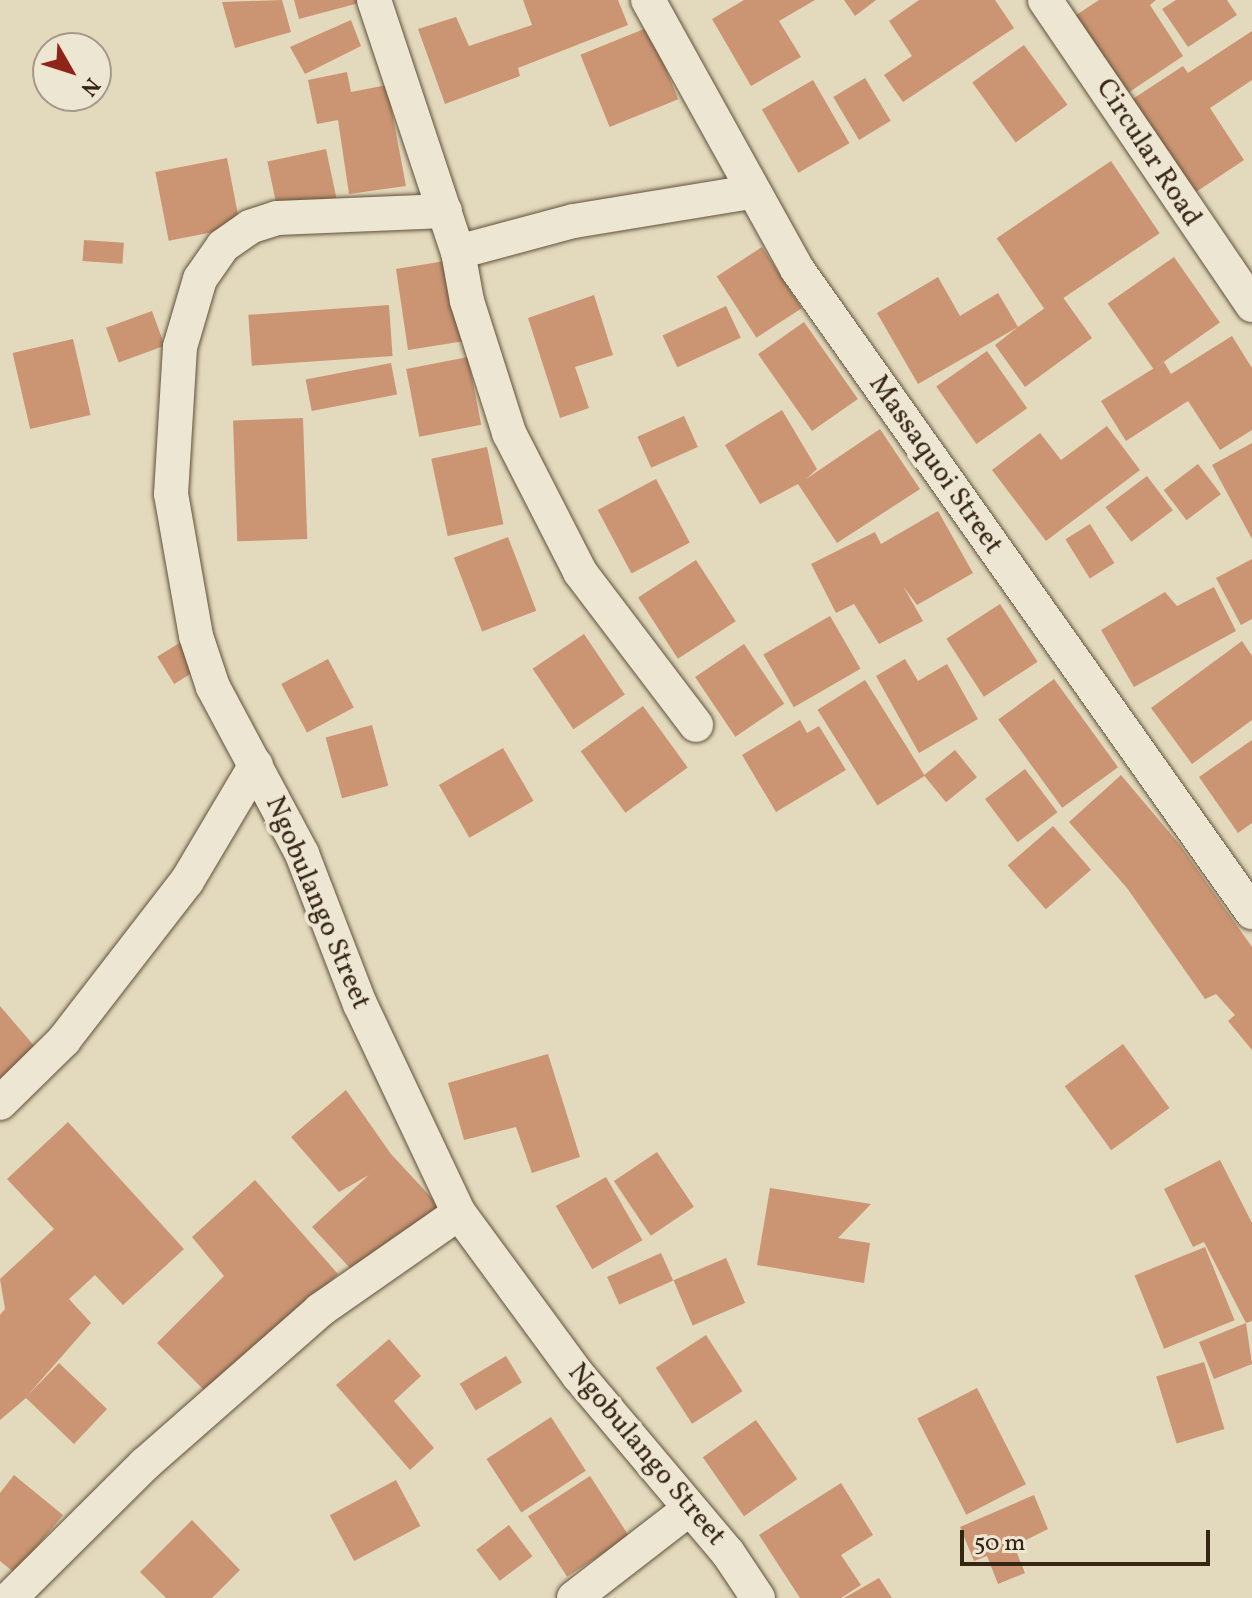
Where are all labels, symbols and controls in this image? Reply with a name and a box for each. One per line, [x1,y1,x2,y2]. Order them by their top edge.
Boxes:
north arrow [32,32,112,112]
text: N [72,70,107,102]
street label: Circular Road [1088,73,1208,233]
street label: Massaquoi Street [861,369,1009,561]
street label: Ngobulango Street [257,791,377,1015]
street label: Ngobulango Street [560,1357,732,1553]
scale bar [964,1514,1214,1564]
text: 50 m [974,1527,1026,1561]

